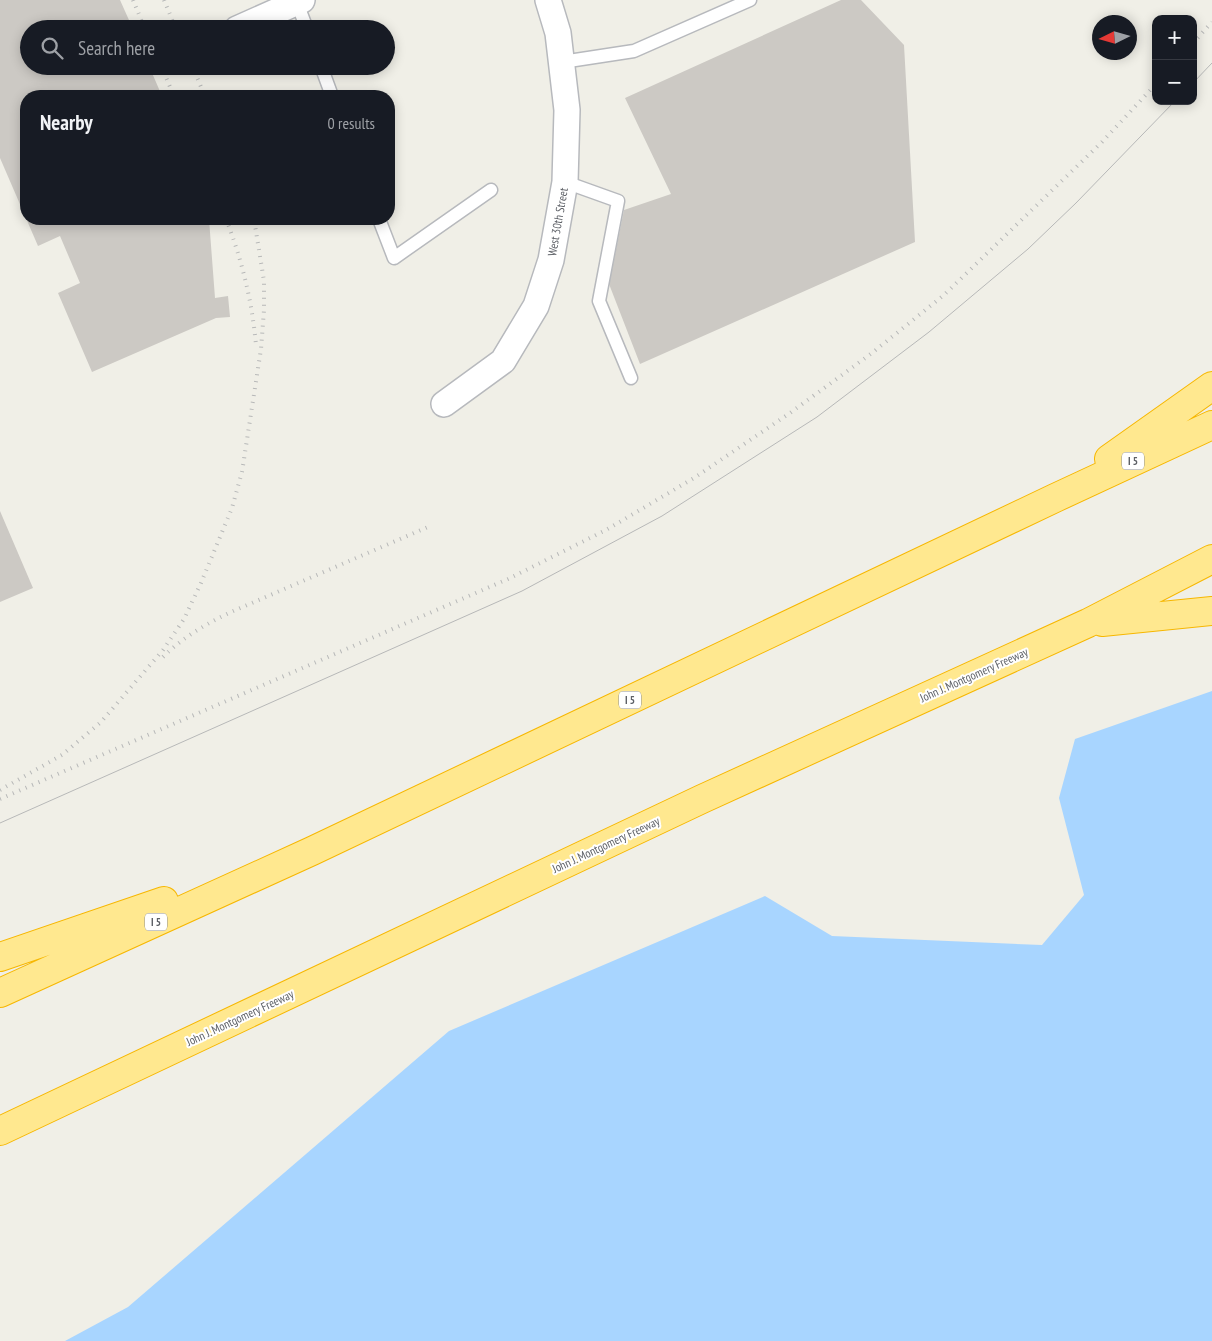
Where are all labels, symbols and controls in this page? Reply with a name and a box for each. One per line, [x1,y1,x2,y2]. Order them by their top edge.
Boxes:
north arrow [1092,15,1137,60]
map controls [1152,15,1197,105]
button: + [1152,15,1197,60]
search box [20,20,395,75]
icon: search [38,34,66,62]
text: Search here [78,36,155,60]
button: − [1152,60,1197,105]
text: Nearby [40,109,93,136]
text: 0 results [328,113,375,133]
street label: West 30th Street [544,186,571,257]
road number: I 5 [1122,452,1144,470]
street label: John J. Montgomery Freeway [917,644,1031,706]
road number: I 5 [619,692,641,708]
street label: John J. Montgomery Freeway [549,813,662,876]
road number: I 5 [145,914,167,930]
street label: John J. Montgomery Freeway [183,986,296,1049]

